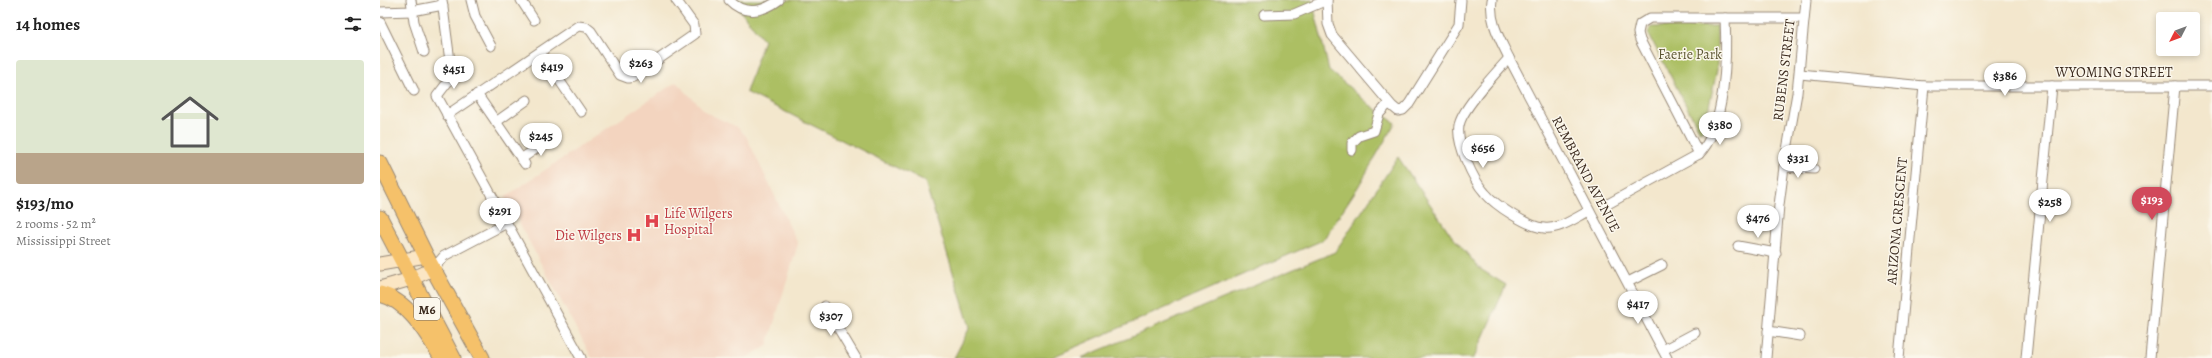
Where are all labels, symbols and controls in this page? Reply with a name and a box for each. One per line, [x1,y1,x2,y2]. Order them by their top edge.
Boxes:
north arrow [2156,12,2200,56]
map controls [2156,12,2200,56]
text: 14 homes [16,13,80,36]
icon: filters [342,13,364,35]
street label: RUBENS STREET [1768,18,1800,122]
park label: Faerie Park [1658,45,1722,64]
pin: $263 [617,50,665,84]
pin: $419 [528,54,576,88]
text: $263 [629,54,653,71]
pin: $451 [430,56,478,90]
text: $419 [541,58,563,75]
text: $451 [443,60,465,77]
pin: $386 [1981,63,2029,97]
street label: WYOMING STREET [2054,63,2173,82]
text: $386 [1993,67,2017,84]
icon: home [154,86,226,158]
pin: $380 [1696,112,1744,146]
street label: REMBRAND AVENUE [1547,113,1625,235]
text: $380 [1708,116,1732,133]
pin: $245 [517,123,565,157]
text: $245 [529,127,553,144]
pin: $656 [1459,135,1507,169]
text: $656 [1471,139,1495,156]
pin: $331 [1774,145,1822,179]
text: $331 [1787,149,1809,166]
street label: ARIZONA CRESCENT [1882,156,1912,286]
pin: $193 [2128,187,2176,221]
pin: $258 [2026,189,2074,223]
text: $193 [2141,191,2163,208]
text: $193/mo [16,192,74,215]
text: $258 [2038,193,2062,210]
pin: $291 [476,198,524,232]
text: $291 [488,202,512,219]
place label: Life Wilgers Hospital [664,204,733,239]
pin: $476 [1734,205,1782,239]
text: $476 [1746,209,1770,226]
hospital icon: Life Wilgers Hospital [643,212,661,230]
text: 2 rooms · 52 m² [16,215,96,232]
place label: Die Wilgers [555,226,622,245]
hospital icon: Die Wilgers [625,226,643,244]
text: Mississippi Street [16,232,111,249]
pin: $417 [1614,291,1662,325]
text: $417 [1627,295,1649,312]
road number: M6 [414,298,440,320]
pin: $307 [807,303,855,337]
text: $307 [819,307,843,324]

